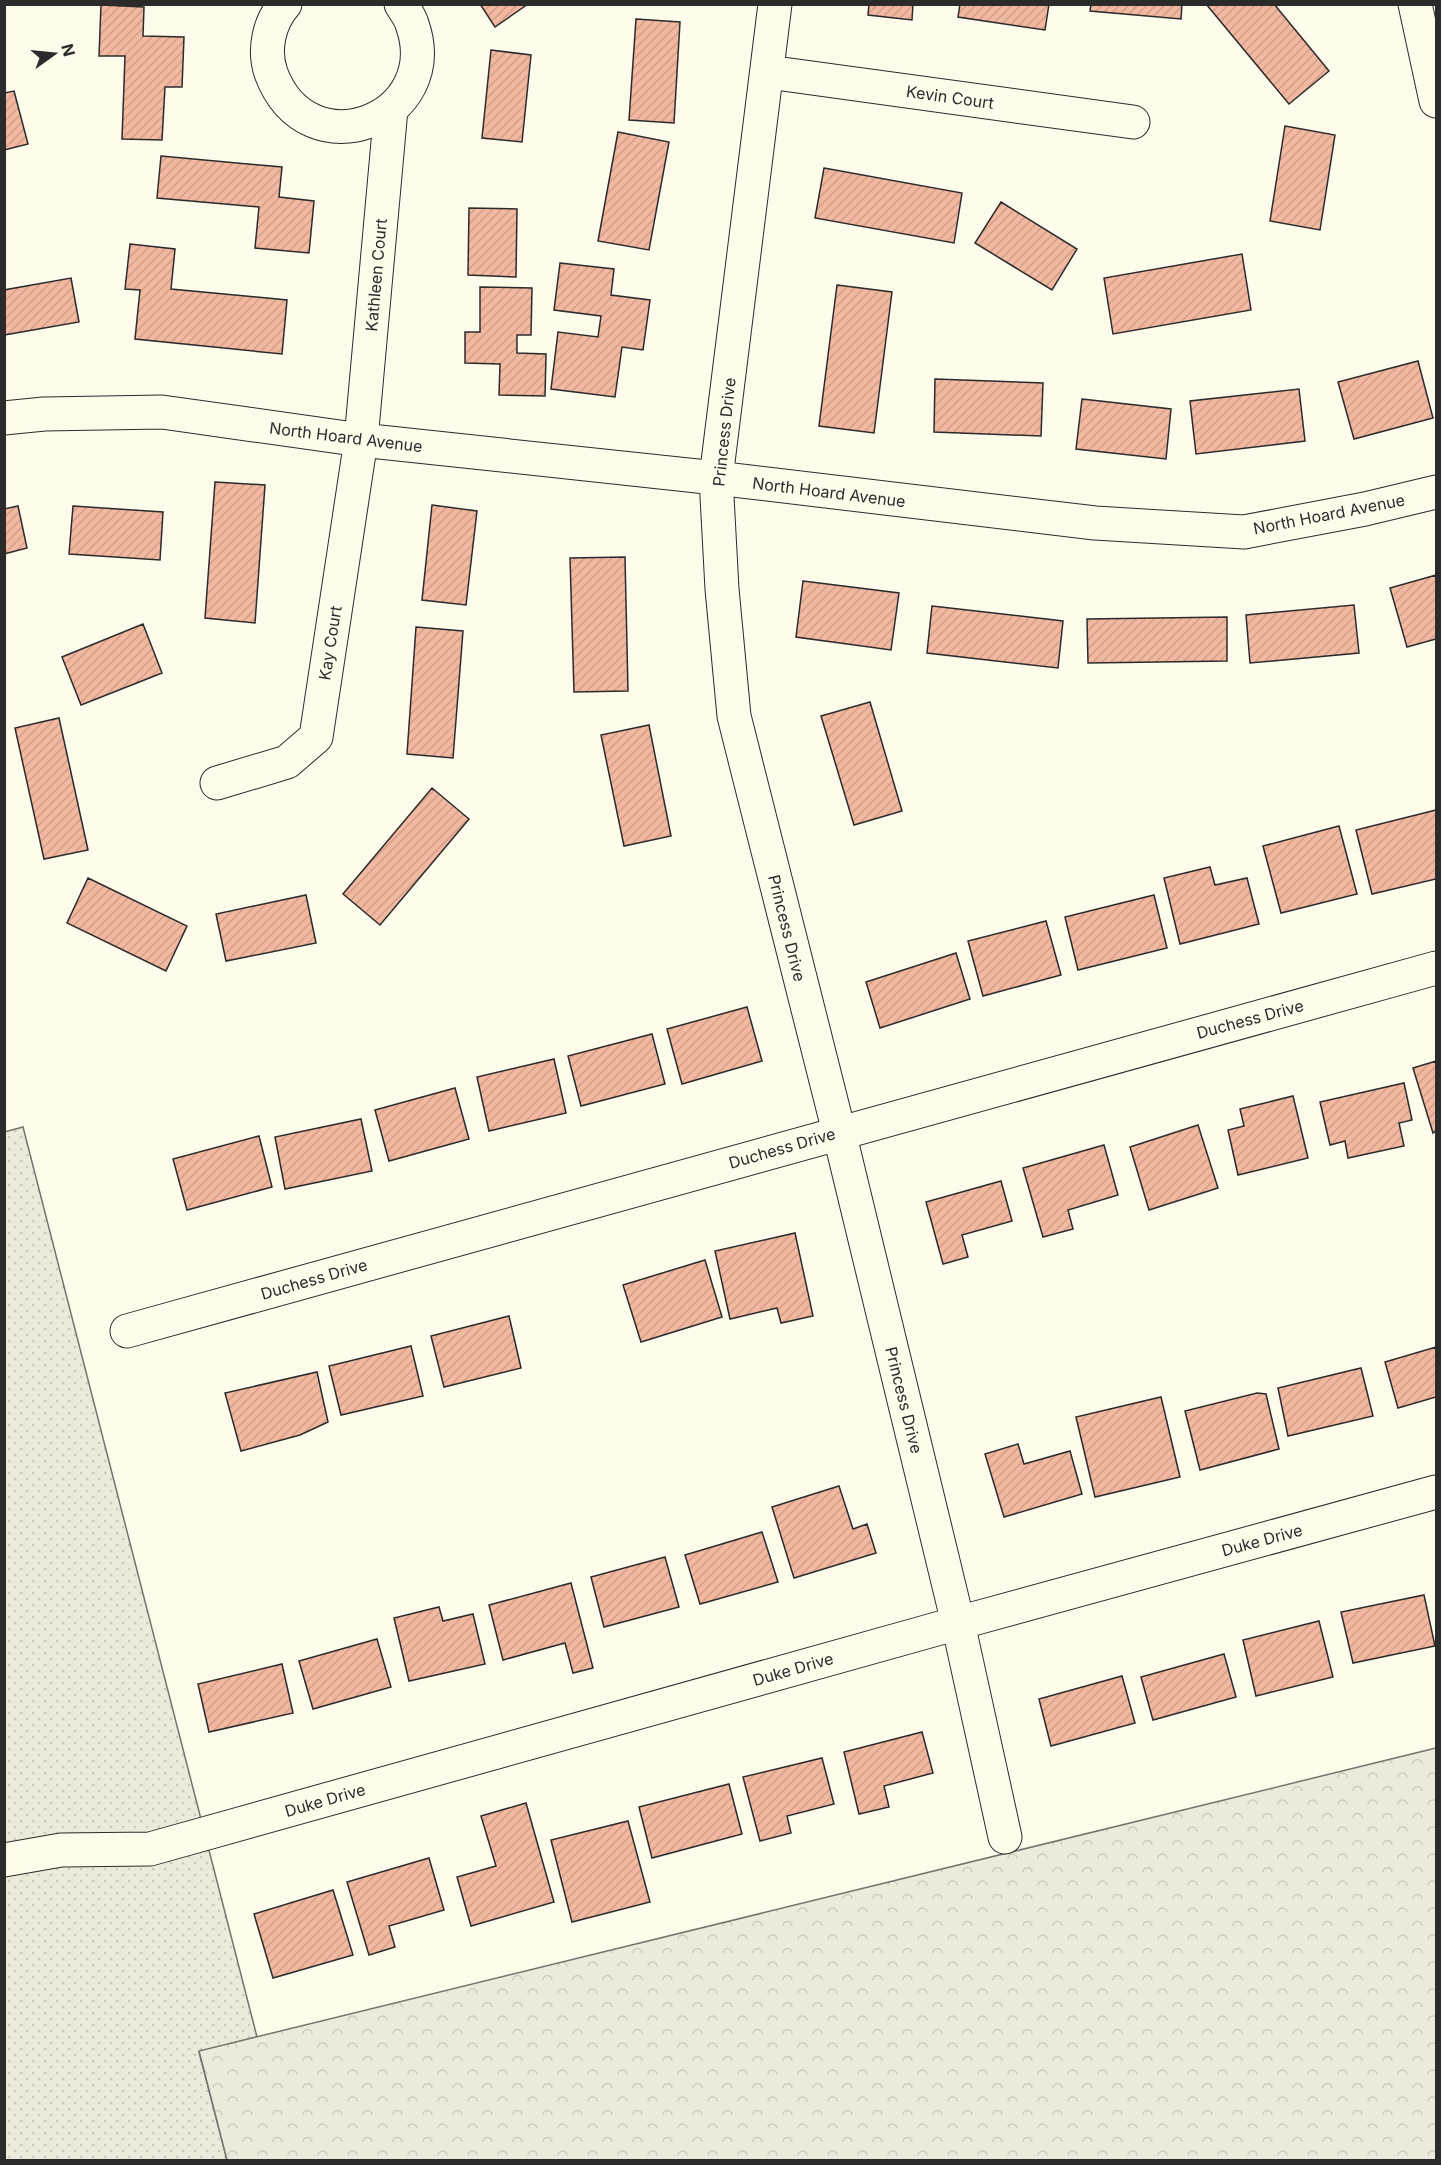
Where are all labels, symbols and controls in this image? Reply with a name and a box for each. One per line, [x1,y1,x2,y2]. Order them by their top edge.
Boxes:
north arrow [24,24,84,84]
text: N [57,42,80,59]
street label: Kevin Court [905,81,995,113]
street label: Kathleen Court [361,218,391,332]
street label: Princess Drive [708,377,740,487]
street label: North Hoard Avenue [268,418,424,456]
street label: North Hoard Avenue [751,473,907,511]
street label: North Hoard Avenue [1252,489,1406,539]
street label: Kay Court [314,604,346,682]
street label: Princess Drive [764,873,810,983]
street label: Duchess Drive [1194,995,1306,1043]
street label: Duchess Drive [726,1123,838,1173]
street label: Duchess Drive [258,1254,370,1304]
street label: Princess Drive [881,1345,927,1455]
street label: Duke Drive [1219,1520,1305,1560]
street label: Duke Drive [750,1648,836,1690]
street label: Duke Drive [282,1779,368,1821]

